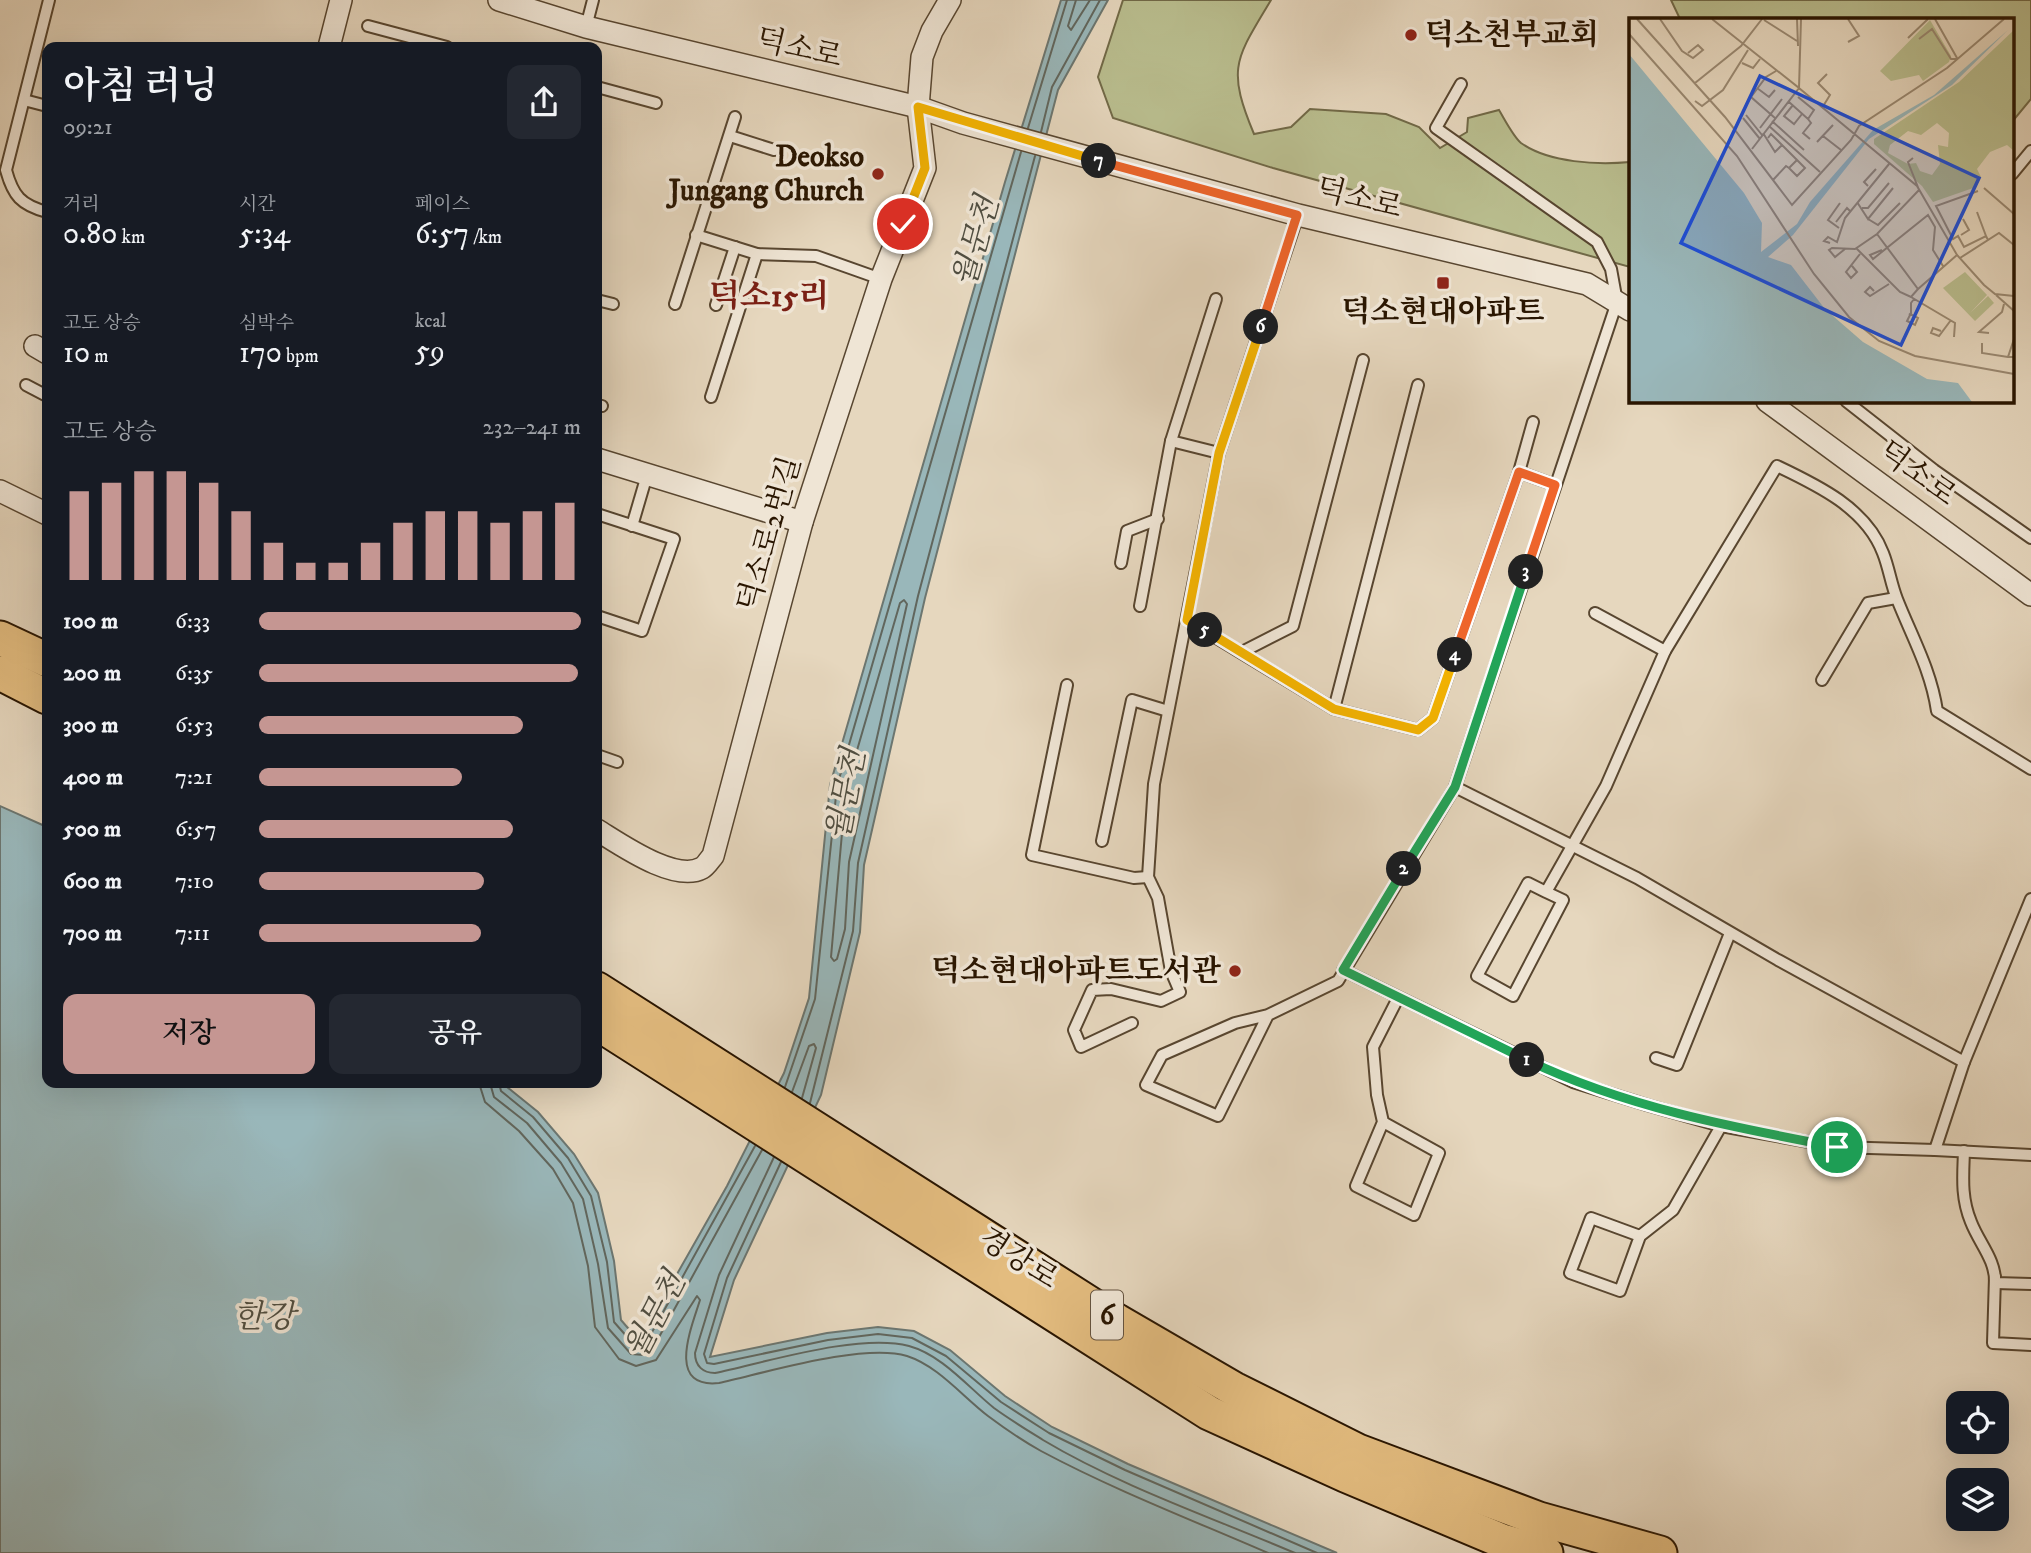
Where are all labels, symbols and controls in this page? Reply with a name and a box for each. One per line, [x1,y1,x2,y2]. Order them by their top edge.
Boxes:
place label: 덕소천부교회 [1425,17,1599,54]
inset map [1629,18,2014,402]
street label: 덕소로 [752,21,846,77]
marker: 덕소천부교회 [1403,27,1419,43]
text: 아침 러닝 [63,63,218,111]
button: share [507,65,581,139]
text: 09:21 [63,113,113,142]
place label: Deokso Jungang Church [666,139,864,210]
pin: 7 [1082,144,1116,178]
text: 7 [1093,149,1104,172]
marker: Deokso Jungang Church [870,166,886,182]
street label: 덕소로 [1312,171,1406,227]
water label: 월문천 [945,190,1010,292]
text: 거리 [63,193,100,216]
text: 시간 [239,193,276,216]
text: 페이스 [415,193,470,216]
pin [873,194,933,254]
icon: check [884,205,922,243]
text: 0.80 [63,216,117,253]
text: 5:34 [239,216,290,253]
text: 6:57 [415,216,469,253]
text: km [117,226,145,249]
text: /km [469,226,502,249]
marker: 덕소현대아파트 [1435,275,1451,291]
district label: 덕소15리 [709,277,829,317]
place label: 덕소현대아파트 [1342,294,1544,331]
text: kcal [415,310,446,333]
pin: 6 [1244,310,1278,344]
text: 고도 상승 [63,312,141,335]
text: 심박수 [239,312,294,335]
text: 6 [1256,315,1265,338]
text: 59 [415,333,445,370]
text: 10 [63,335,90,372]
text: 170 [239,335,282,372]
text: m [90,345,108,368]
text: bpm [282,345,319,368]
text: 232–241 m [483,413,581,442]
text: 고도 상승 [63,418,157,447]
street label: 덕소로 [1871,433,1963,515]
street label: 덕소로2번길 [730,452,810,616]
pin: 3 [1508,554,1544,590]
text: 3 [1522,560,1529,583]
text: 100 m [63,607,118,636]
text: 6:33 [175,607,210,636]
pin: 5 [1188,612,1222,648]
text: 5 [1200,618,1209,641]
pin: 4 [1438,638,1472,672]
text: 4 [1449,643,1460,666]
text: 200 m [63,659,121,688]
text: 6:35 [175,659,213,688]
text: 300 m [63,711,119,740]
text: 6:53 [175,711,213,740]
water label: 월문천 [819,744,876,844]
text: 400 m [63,763,123,792]
text: 7:21 [175,763,213,792]
text: 500 m [63,815,121,844]
text: 6:57 [175,815,217,844]
pin: 2 [1386,852,1422,886]
text: 2 [1399,857,1408,880]
text: 600 m [63,867,122,896]
text: 7:10 [175,867,214,896]
text: 700 m [63,919,122,948]
text: 7:11 [175,919,210,948]
place label: 덕소현대아파트도서관 [931,953,1221,990]
marker: 덕소현대아파트도서관 [1227,963,1243,979]
button: 저장 [63,994,315,1074]
button: 공유 [329,994,581,1074]
pin: 1 [1510,1042,1544,1078]
text: 1 [1523,1048,1530,1071]
pin [1807,1117,1867,1177]
icon: arrive [1818,1128,1856,1166]
street label: 경강로 [971,1220,1065,1298]
water label: 월문천 [617,1264,696,1366]
road number: 6 [1091,1290,1123,1340]
water label: 한강 [233,1298,299,1338]
map controls [1946,1391,2009,1531]
button: locate [1946,1391,2009,1454]
button: layers [1946,1468,2009,1531]

